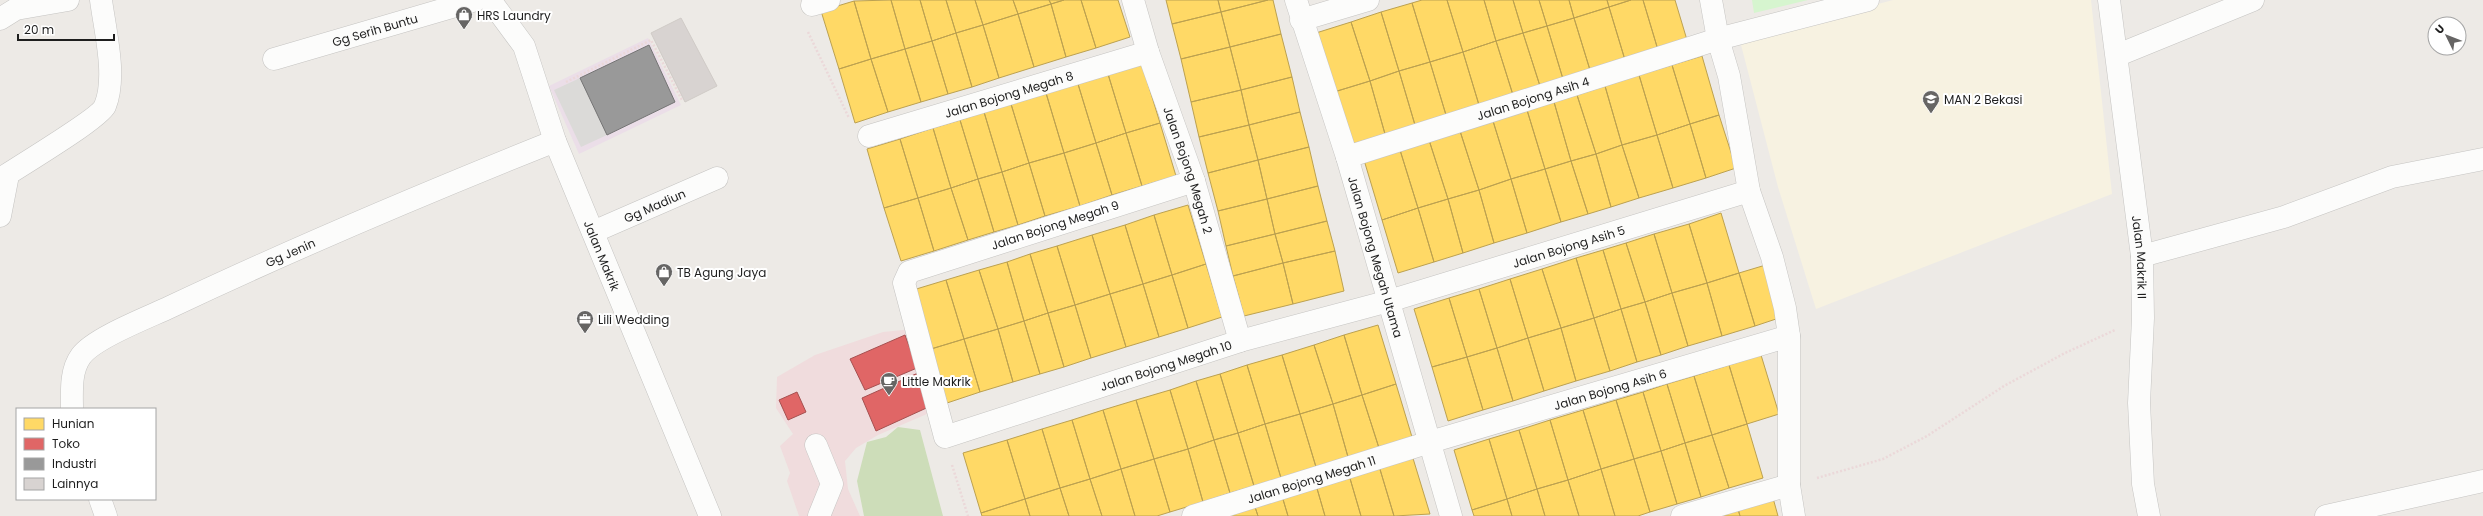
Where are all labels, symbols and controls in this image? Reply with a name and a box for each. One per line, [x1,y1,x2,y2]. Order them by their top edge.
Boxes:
shop icon: HRS Laundry [454,5,474,30]
place label: HRS Laundry [477,7,551,24]
street label: Gg Serih Buntu [330,9,420,50]
scale bar [18,16,114,42]
north arrow [2427,16,2467,56]
text: 20 m [24,21,54,38]
text: U [2431,21,2448,37]
street label: Jalan Bojong Megah 8 [942,66,1075,121]
street label: Jalan Bojong Asih 4 [1474,72,1592,124]
school or university icon: MAN 2 Bekasi [1921,89,1941,114]
place label: MAN 2 Bekasi [1944,91,2023,108]
street label: Jalan Bojong Megah 2 [1160,104,1217,236]
street label: Jalan Bojong Megah Utama [1344,174,1407,340]
street label: Gg Madiun [621,184,688,226]
street label: Jalan Bojong Megah 9 [989,196,1121,254]
street label: Jalan Makrik II [2128,214,2151,299]
street label: Jalan Makrik [580,218,625,294]
street label: Jalan Bojong Asih 5 [1510,221,1627,271]
street label: Gg Jenin [262,234,318,271]
shop icon: TB Agung Jaya [654,262,674,287]
place label: TB Agung Jaya [677,264,766,281]
office icon: Lili Wedding [575,309,595,334]
place label: Lili Wedding [598,311,669,328]
street label: Jalan Bojong Megah 10 [1098,336,1234,394]
street label: Jalan Bojong Asih 6 [1551,364,1669,414]
cafe icon: Little Makrik [879,371,899,396]
place label: Little Makrik [902,373,972,390]
legend [16,408,156,500]
text: Hunian [52,415,94,432]
text: Toko [52,435,80,452]
street label: Jalan Bojong Megah 11 [1245,451,1378,507]
text: Industri [52,455,97,472]
text: Lainnya [52,475,98,492]

